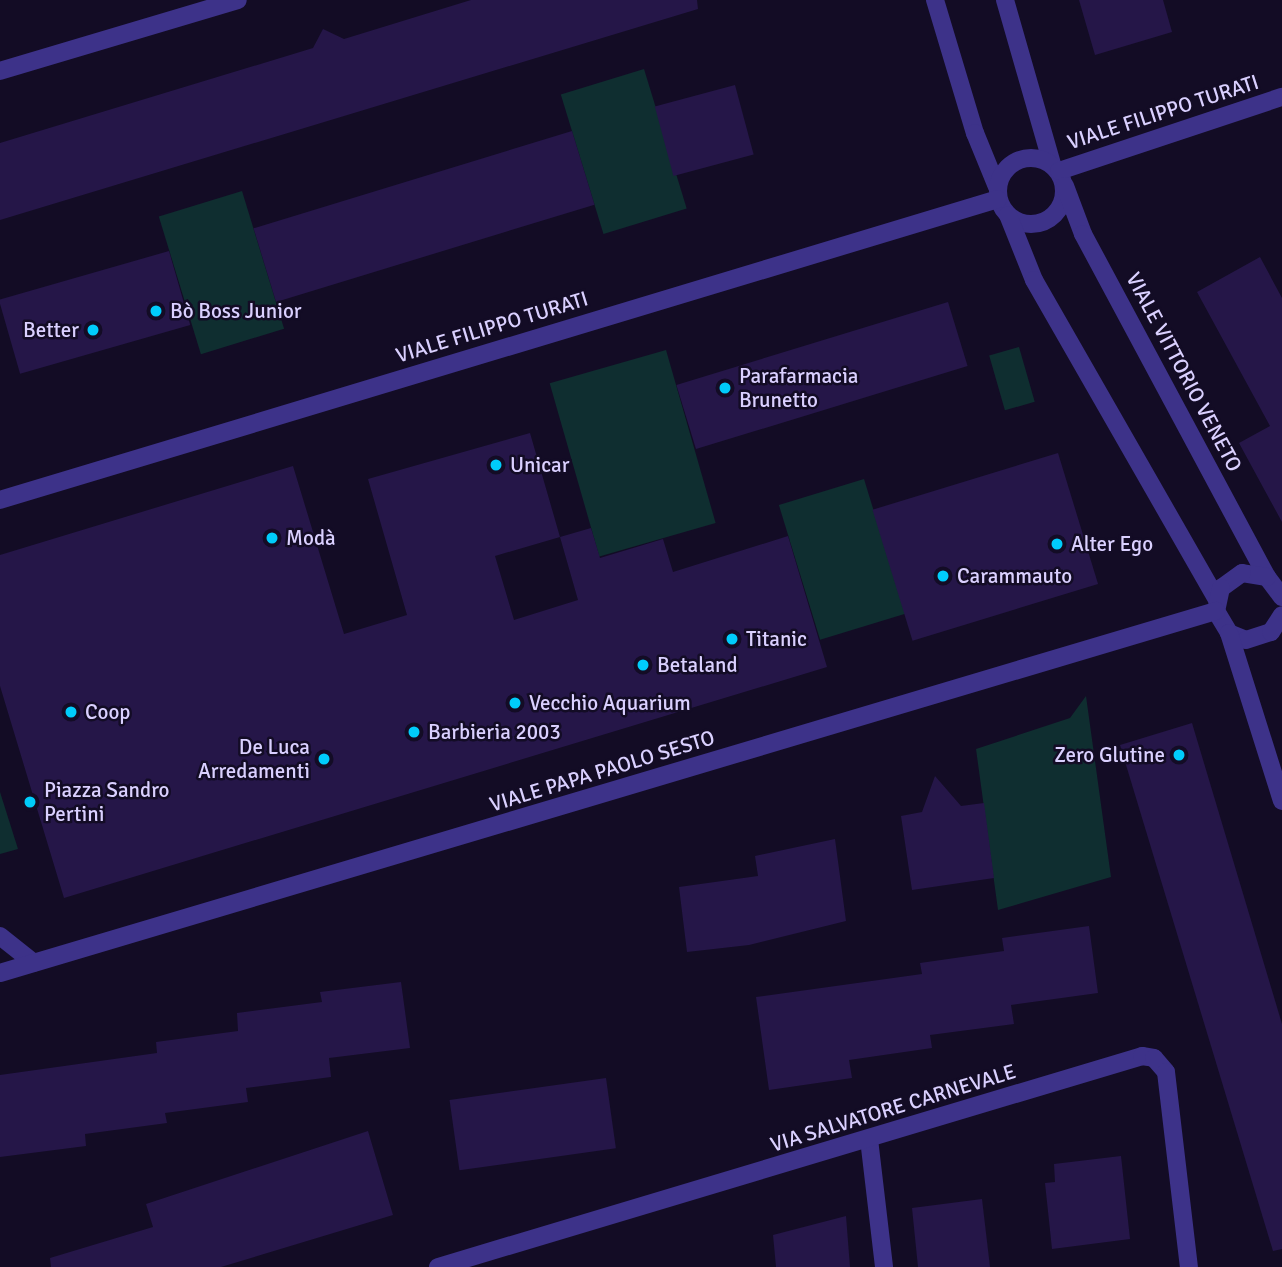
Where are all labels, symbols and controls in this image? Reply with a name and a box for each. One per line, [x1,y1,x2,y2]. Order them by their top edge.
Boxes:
street label: VIALE FILIPPO TURATI [1064,69,1262,155]
street label: VIALE VITTORIO VENETO [1121,268,1247,476]
street label: VIALE FILIPPO TURATI [393,286,591,368]
place label: Bò Boss Junior [170,298,302,324]
marker: Bò Boss Junior [148,303,164,319]
place label: Better [23,317,79,343]
marker: Better [85,322,101,338]
place label: Parafarmacia Brunetto [739,363,858,413]
marker: Parafarmacia Brunetto [717,380,733,396]
place label: Unicar [510,452,569,478]
marker: Unicar [488,457,504,473]
place label: Modà [286,525,336,551]
marker: Modà [264,530,280,546]
place label: Alter Ego [1071,531,1153,557]
marker: Alter Ego [1049,536,1065,552]
place label: Carammauto [957,563,1072,589]
marker: Carammauto [935,568,951,584]
place label: Titanic [746,626,807,652]
marker: Titanic [724,631,740,647]
place label: Betaland [657,652,738,678]
marker: Betaland [635,657,651,673]
place label: Vecchio Aquarium [529,690,691,716]
marker: Vecchio Aquarium [507,695,523,711]
place label: Coop [85,699,130,725]
marker: Coop [63,704,79,720]
place label: Barbieria 2003 [428,719,561,745]
marker: Barbieria 2003 [406,724,422,740]
street label: VIALE PAPA PAOLO SESTO [486,725,718,817]
place label: De Luca Arredamenti [198,734,310,784]
place label: Zero Glutine [1054,742,1165,768]
marker: Zero Glutine [1171,747,1187,763]
marker: De Luca Arredamenti [316,751,332,767]
place label: Piazza Sandro Pertini [44,777,169,827]
marker: Piazza Sandro Pertini [22,794,38,810]
street label: VIA SALVATORE CARNEVALE [767,1059,1019,1157]

